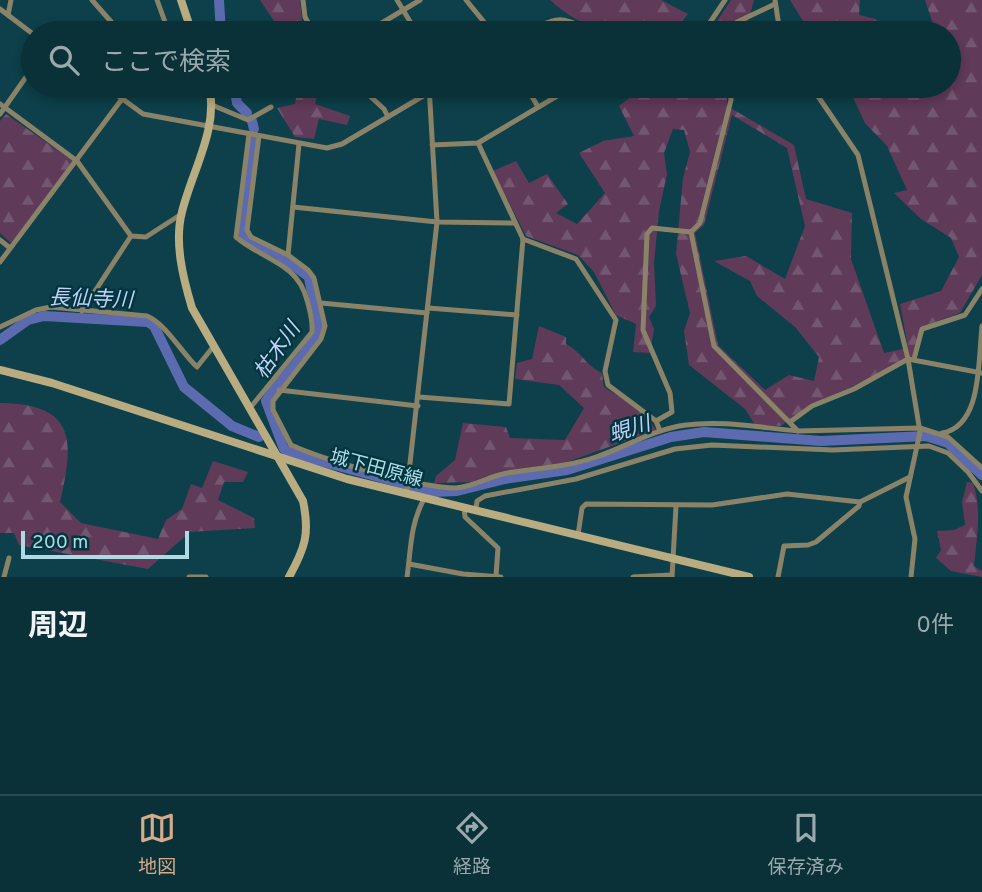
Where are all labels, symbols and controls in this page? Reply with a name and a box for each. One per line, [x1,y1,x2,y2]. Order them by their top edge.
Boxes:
search box [21,21,961,98]
icon: search [45,41,83,79]
text: ここで検索 [101,47,231,80]
water label: 長仙寺川 [49,285,135,315]
water label: 枯木川 [249,316,308,385]
water label: 蜆川 [606,410,656,449]
street label: 城下田原線 [327,445,425,493]
scale bar [21,528,189,560]
text: 200 m [32,531,88,555]
text: 周辺 [28,609,88,646]
text: 0件 [916,612,954,641]
tab: 地図 [138,809,176,880]
tab: 経路 [453,809,491,880]
tab: 保存済み [768,809,844,880]

